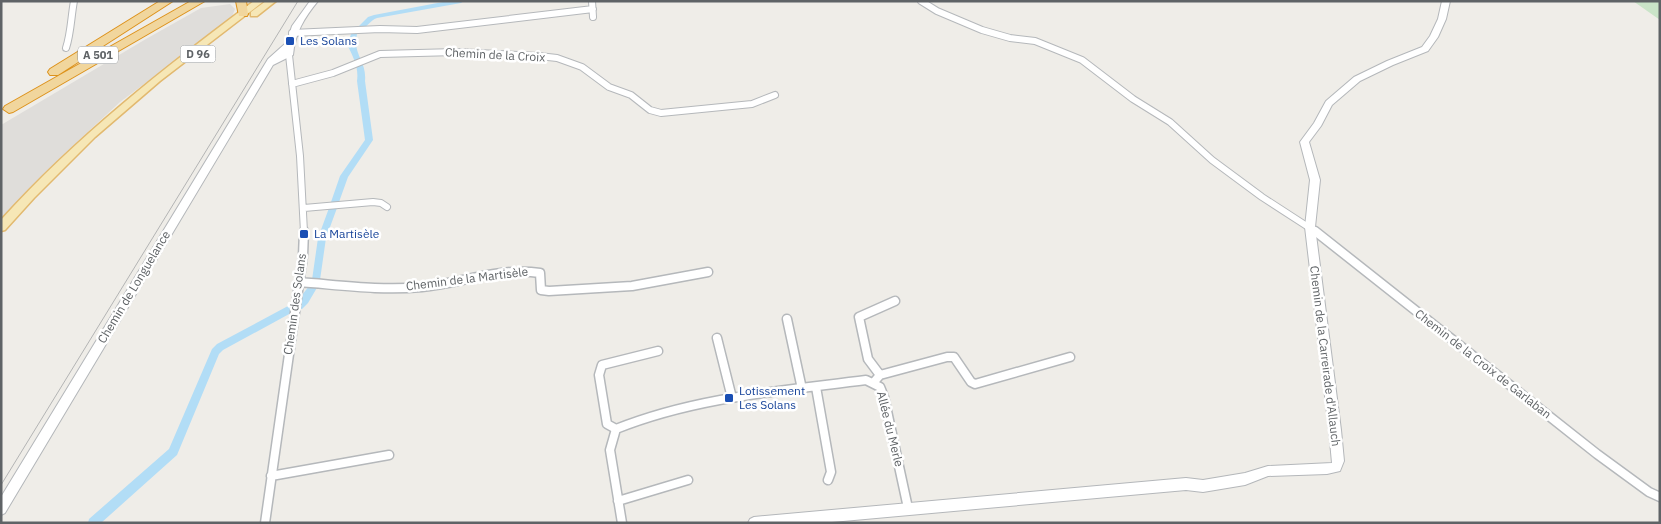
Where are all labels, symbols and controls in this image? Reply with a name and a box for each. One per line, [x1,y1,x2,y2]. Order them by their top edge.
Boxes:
place label: Les Solans [300,33,357,48]
marker: Les Solans [284,35,296,47]
street label: Chemin de la Croix [444,44,546,65]
road number: A 501 [78,46,118,64]
road number: D 96 [180,46,216,62]
place label: La Martisèle [314,226,380,241]
street label: Chemin de Longuelance [94,227,173,346]
marker: La Martisèle [298,228,310,240]
street label: Chemin des Solans [280,252,309,356]
street label: Chemin de la Martisèle [405,264,529,293]
street label: Chemin de la Carreirade d'Allauch [1307,265,1344,447]
street label: Chemin de la Croix de Garlaban [1412,306,1554,421]
place label: Lotissement Les Solans [739,383,805,412]
street label: Allée du Merle [874,390,907,469]
marker: Lotissement Les Solans [723,392,735,404]

